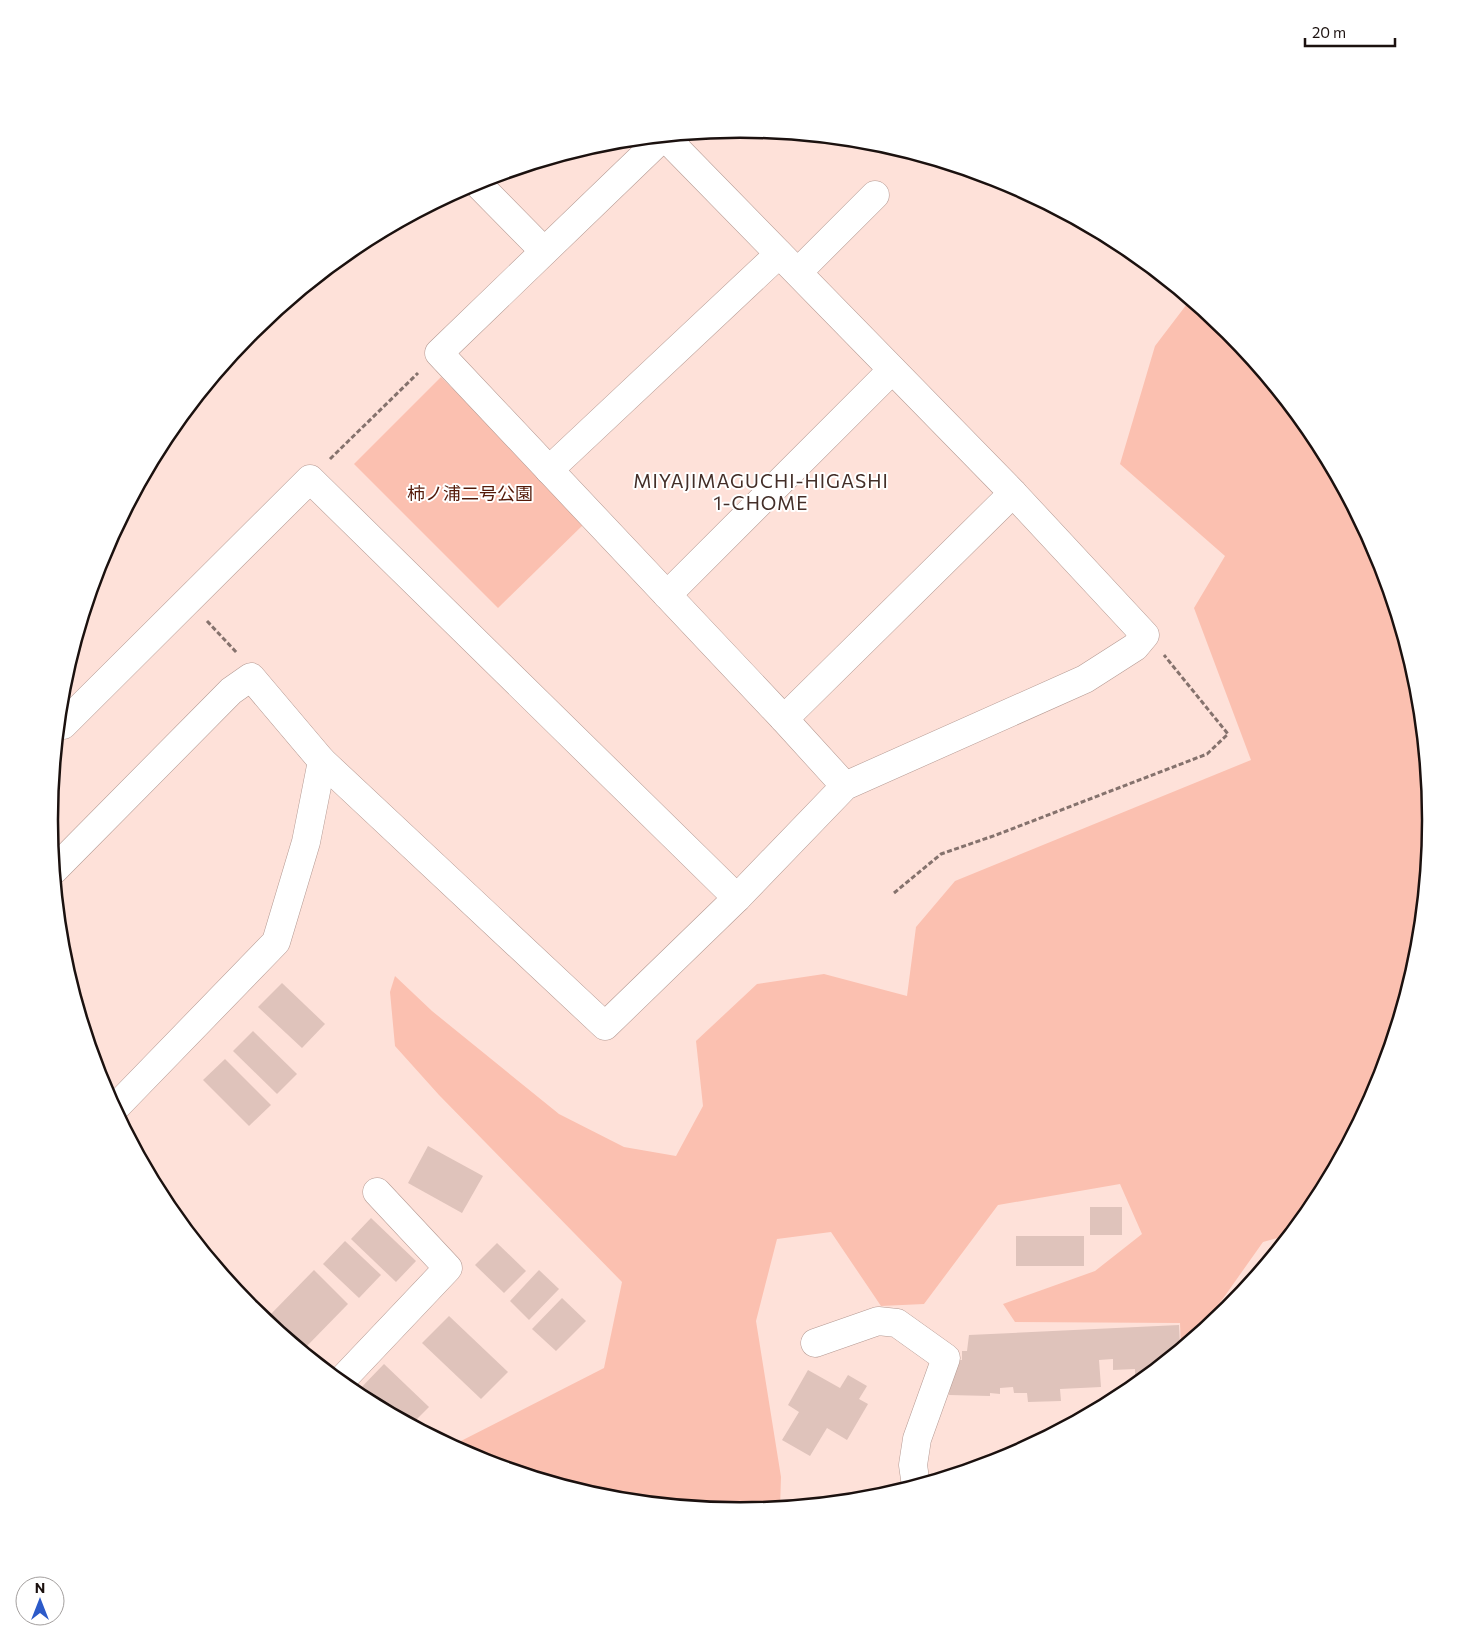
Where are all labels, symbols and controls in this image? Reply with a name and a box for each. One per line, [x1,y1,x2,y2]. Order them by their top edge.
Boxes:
scale bar [1305,15,1395,47]
text: 20 m [1312,23,1346,41]
district label: MIYAJIMAGUCHI-HIGASHI 1-CHOME [633,469,889,514]
park label: 柿ノ浦二号公園 [407,482,533,504]
north arrow [15,1576,65,1626]
text: N [35,1579,45,1596]

